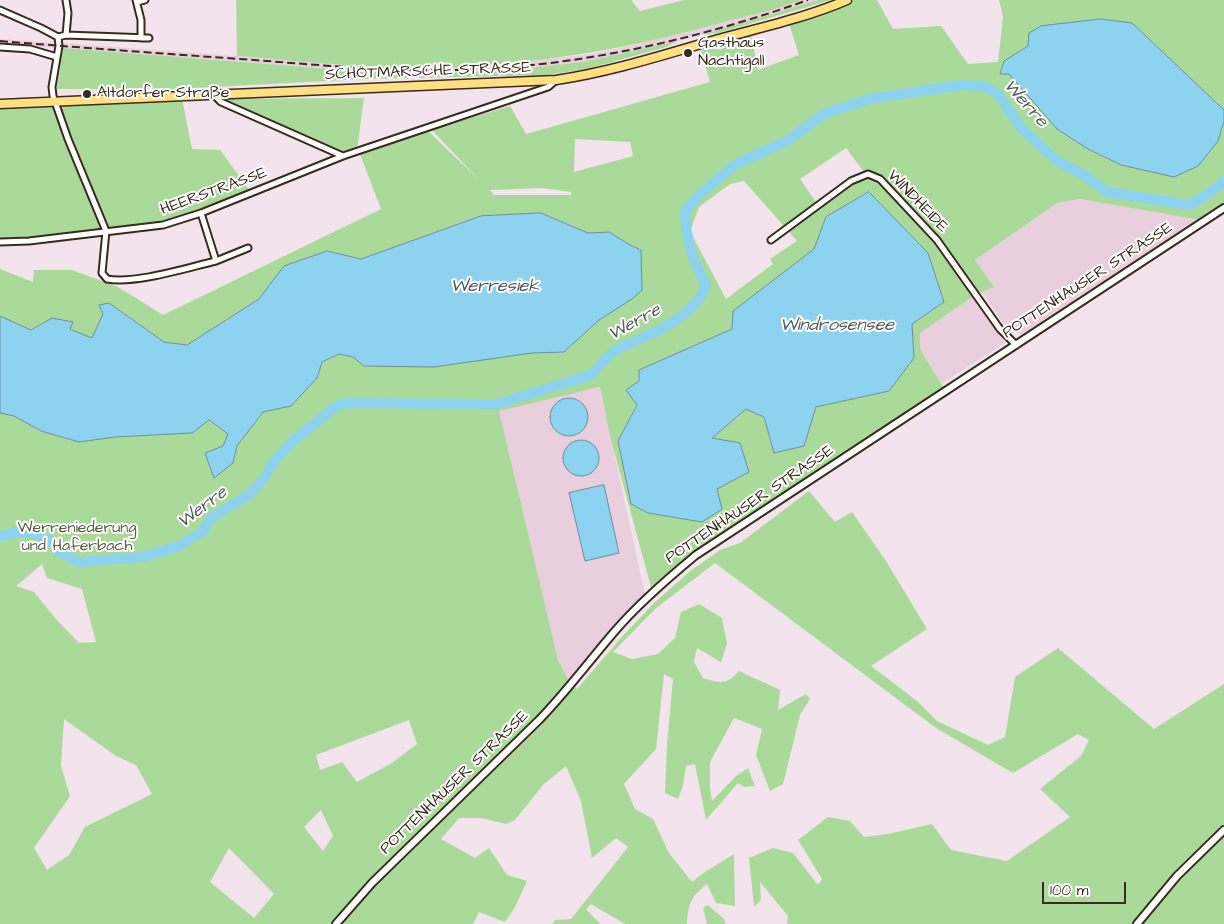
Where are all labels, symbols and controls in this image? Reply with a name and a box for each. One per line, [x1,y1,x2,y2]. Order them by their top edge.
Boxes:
place label: Gasthaus Nachtigall [698,34,765,72]
marker: Gasthaus Nachtigall [682,47,694,59]
street label: SCHÖTMARSCHE STRASSE [325,59,531,85]
water label: Werre [998,76,1052,132]
place label: Altdorfer Straße [97,84,229,104]
marker: Altdorfer Straße [81,88,93,100]
street label: HEERSTRASSE [158,164,270,220]
street label: WINDHEIDE [883,167,951,237]
street label: POTTENHAUSER STRASSE [999,219,1177,343]
water label: Werresiek [451,276,539,298]
water label: Werre [605,300,665,346]
water label: Windrosensee [780,315,894,337]
street label: POTTENHAUSER STRASSE [662,441,838,569]
water label: Werre [174,482,232,534]
park label: Werreniederung und Haferbach [17,519,137,557]
street label: POTTENHAUSER STRASSE [377,707,533,859]
scale bar [1044,872,1128,904]
text: 100 m [1050,880,1089,901]

